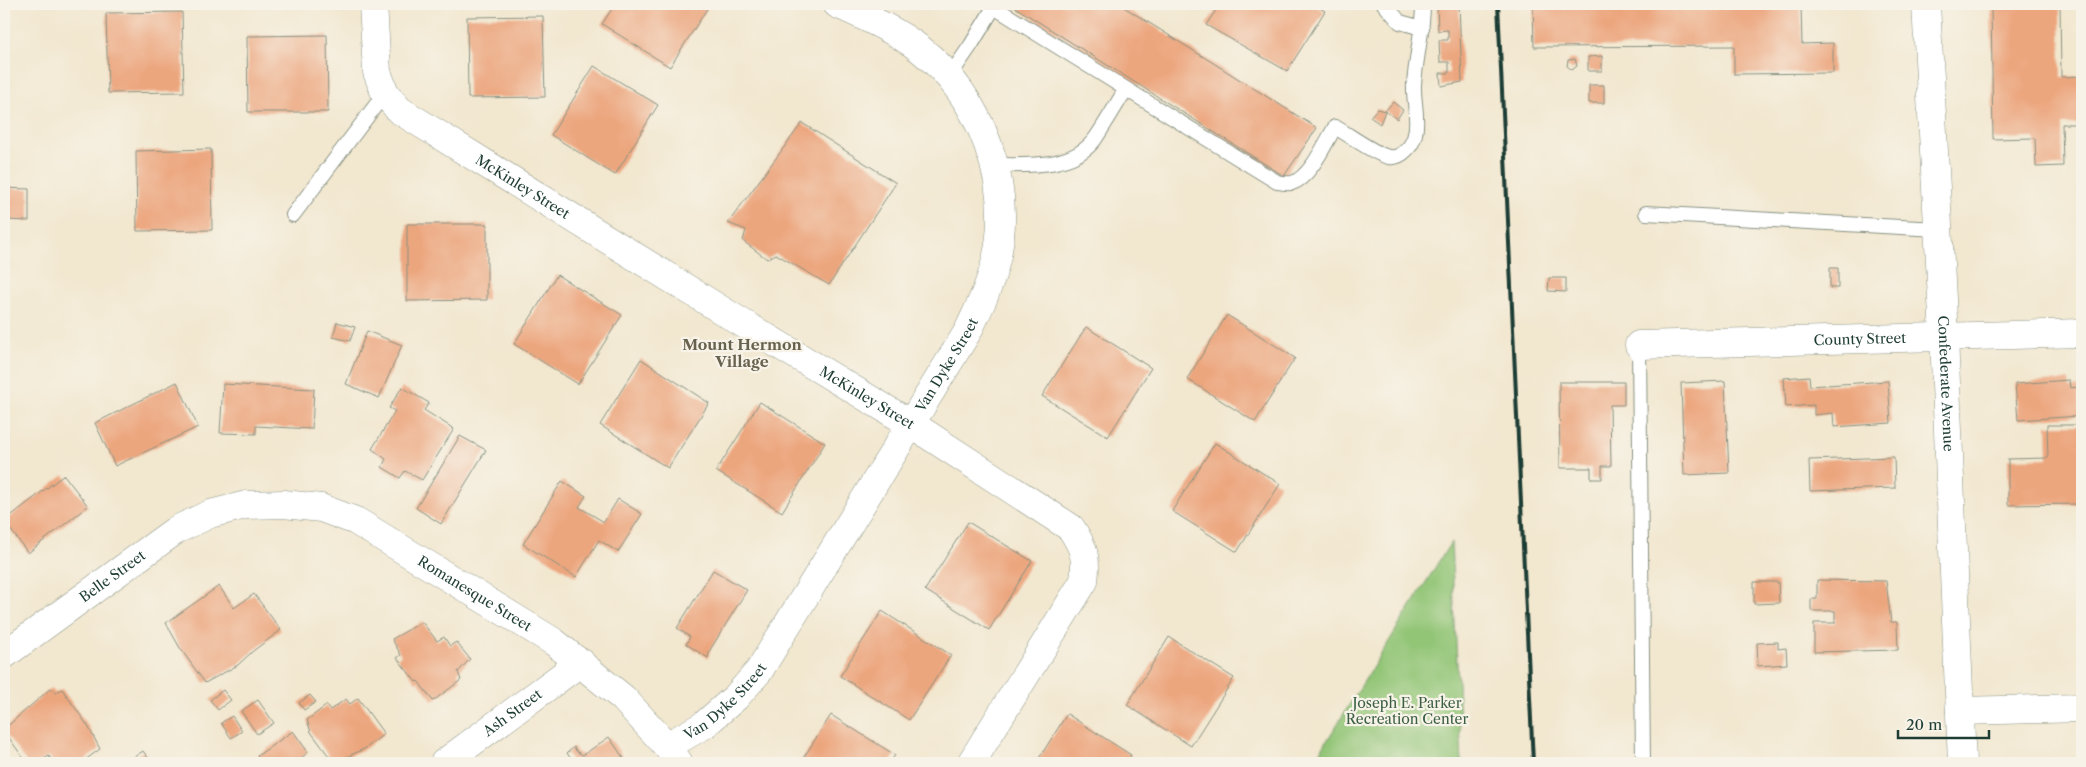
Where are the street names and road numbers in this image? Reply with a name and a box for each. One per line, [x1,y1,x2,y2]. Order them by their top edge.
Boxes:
street label: McKinley Street [472,151,573,223]
street label: Van Dyke Street [911,315,982,416]
street label: Confederate Avenue [1934,315,1958,452]
street label: County Street [1813,329,1906,349]
street label: McKinley Street [816,362,918,433]
street label: Belle Street [76,546,149,606]
street label: Romanesque Street [414,552,535,635]
street label: Van Dyke Street [680,660,771,744]
street label: Ash Street [479,685,545,741]

